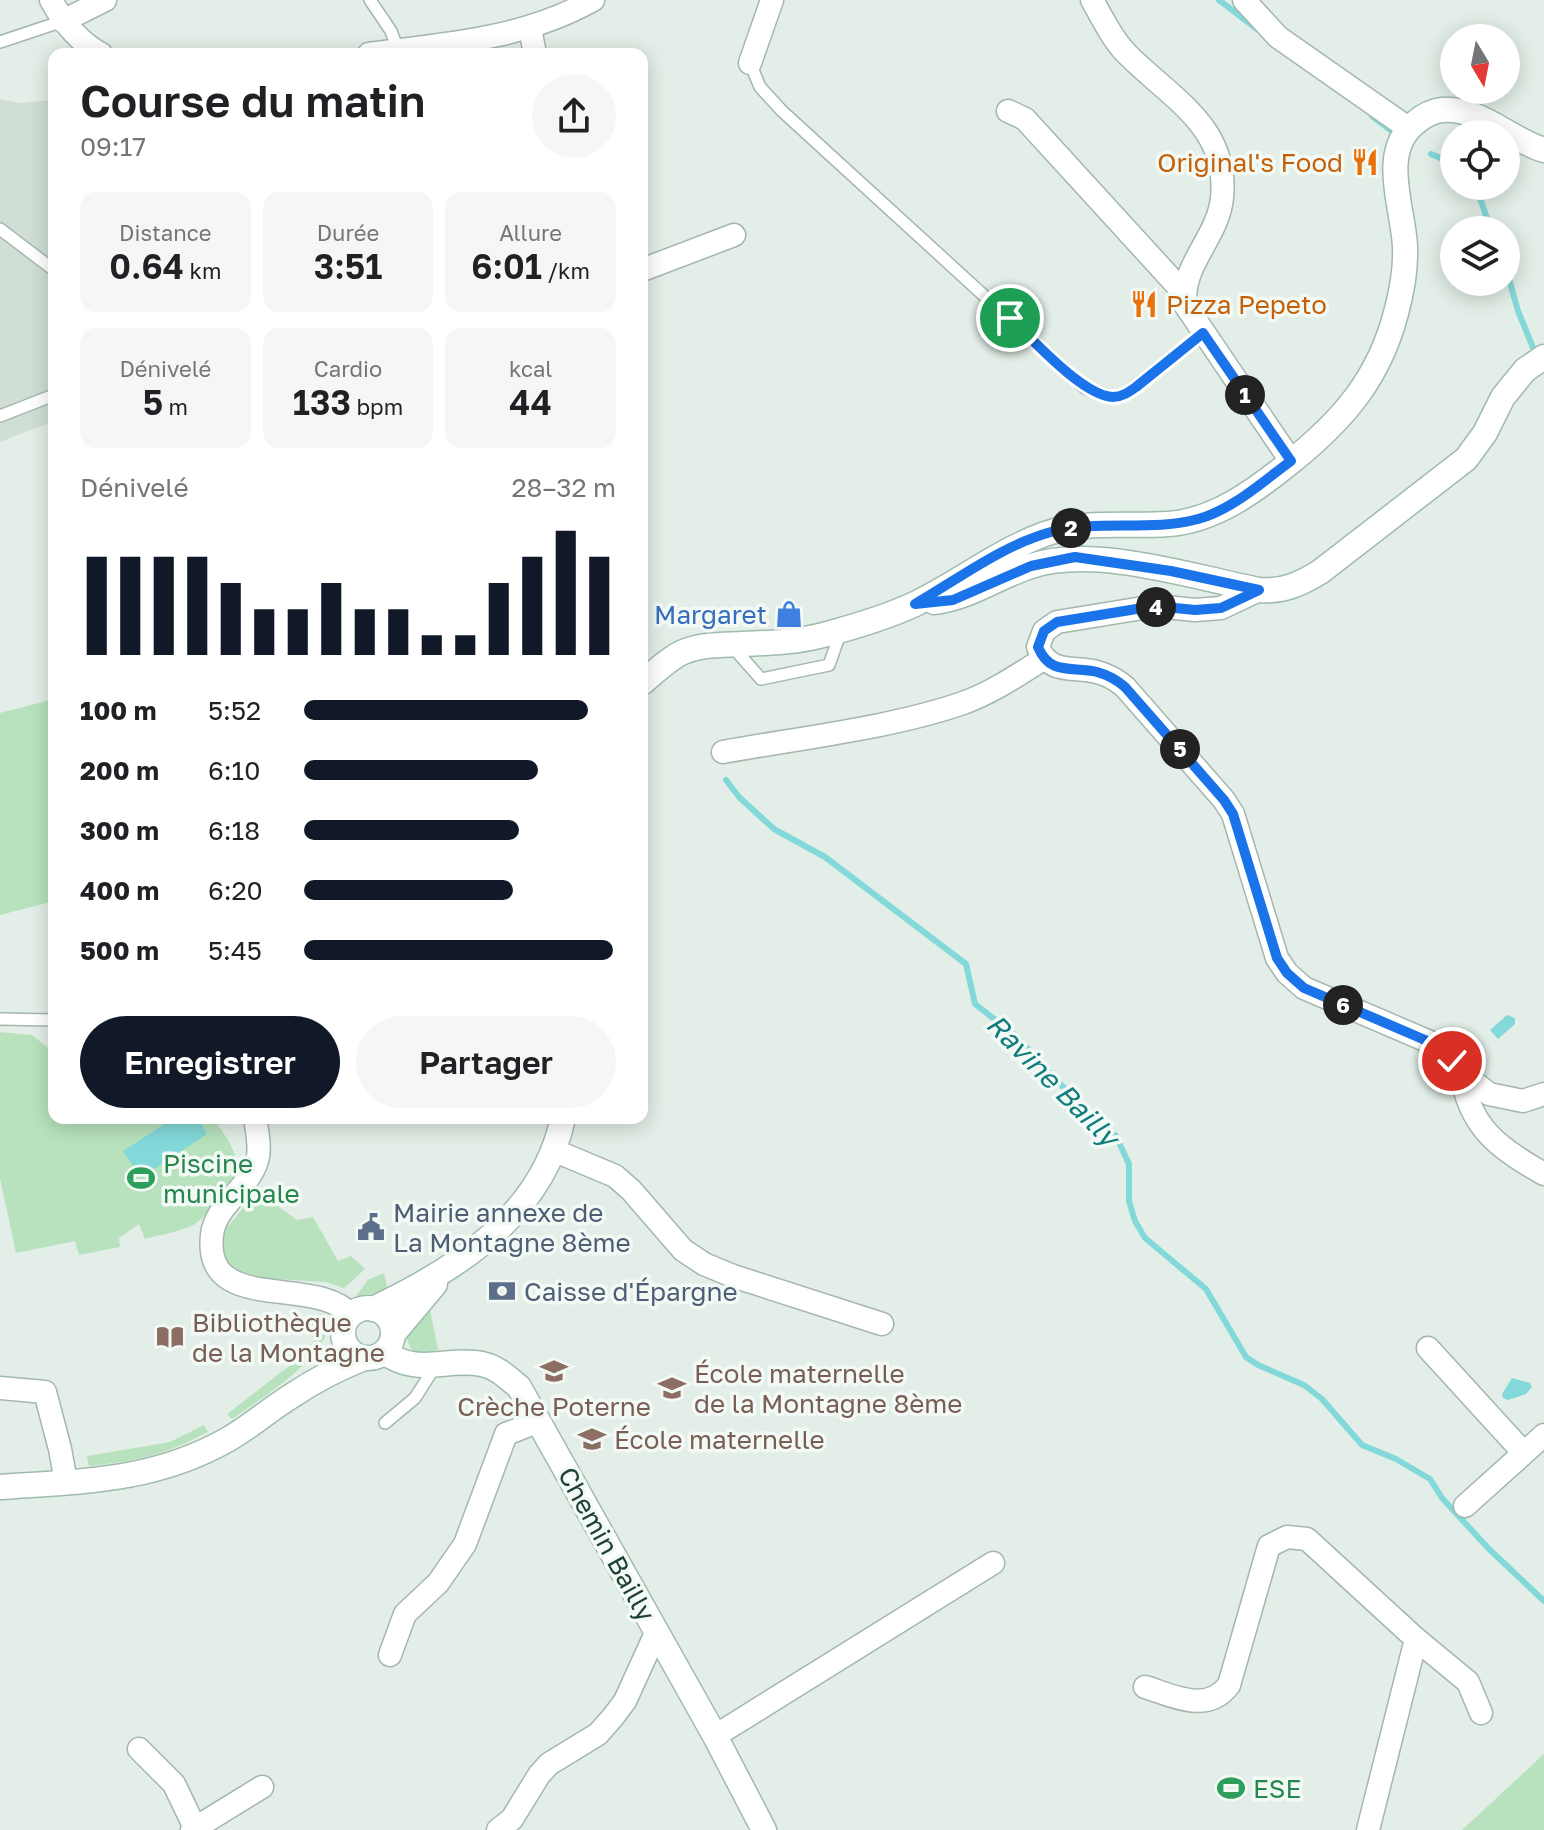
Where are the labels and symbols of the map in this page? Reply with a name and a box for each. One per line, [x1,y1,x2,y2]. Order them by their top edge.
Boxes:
north arrow [1440,24,1520,104]
place label: Original's Food [1157,147,1343,178]
restaurant icon: Original's Food [1350,147,1380,177]
pin [976,284,1044,352]
restaurant icon: Pizza Pepeto [1129,289,1159,319]
place label: Pizza Pepeto [1166,289,1327,320]
pin: 1 [1225,375,1265,415]
pin: 2 [1051,508,1091,548]
pin: 4 [1136,587,1176,627]
place label: Margaret [654,599,767,630]
shop icon: Margaret [774,599,804,629]
pin: 5 [1160,729,1200,769]
pin: 6 [1323,985,1363,1025]
water label: Ravine Bailly [980,1007,1128,1155]
pin [1418,1027,1486,1095]
place label: Piscine municipale [163,1148,300,1209]
sports icon: Piscine municipale [126,1163,156,1193]
place label: Mairie annexe de La Montagne 8ème [393,1197,631,1258]
public building icon: Mairie annexe de La Montagne 8ème [356,1212,386,1242]
bank icon: Caisse d'Épargne [487,1276,517,1306]
place label: Caisse d'Épargne [524,1276,738,1307]
place label: Bibliothèque de la Montagne [192,1307,385,1368]
library icon: Bibliothèque de la Montagne [155,1322,185,1352]
school or university icon: Crèche Poterne [539,1356,569,1386]
place label: École maternelle de la Montagne 8ème [694,1358,962,1419]
school or university icon: École maternelle de la Montagne 8ème [657,1373,687,1403]
place label: Crèche Poterne [457,1391,651,1422]
school or university icon: École maternelle [577,1424,607,1454]
place label: École maternelle [614,1424,825,1455]
street label: Chemin Bailly [552,1462,662,1627]
sports icon: ESE [1216,1773,1246,1803]
place label: ESE [1253,1773,1301,1804]

